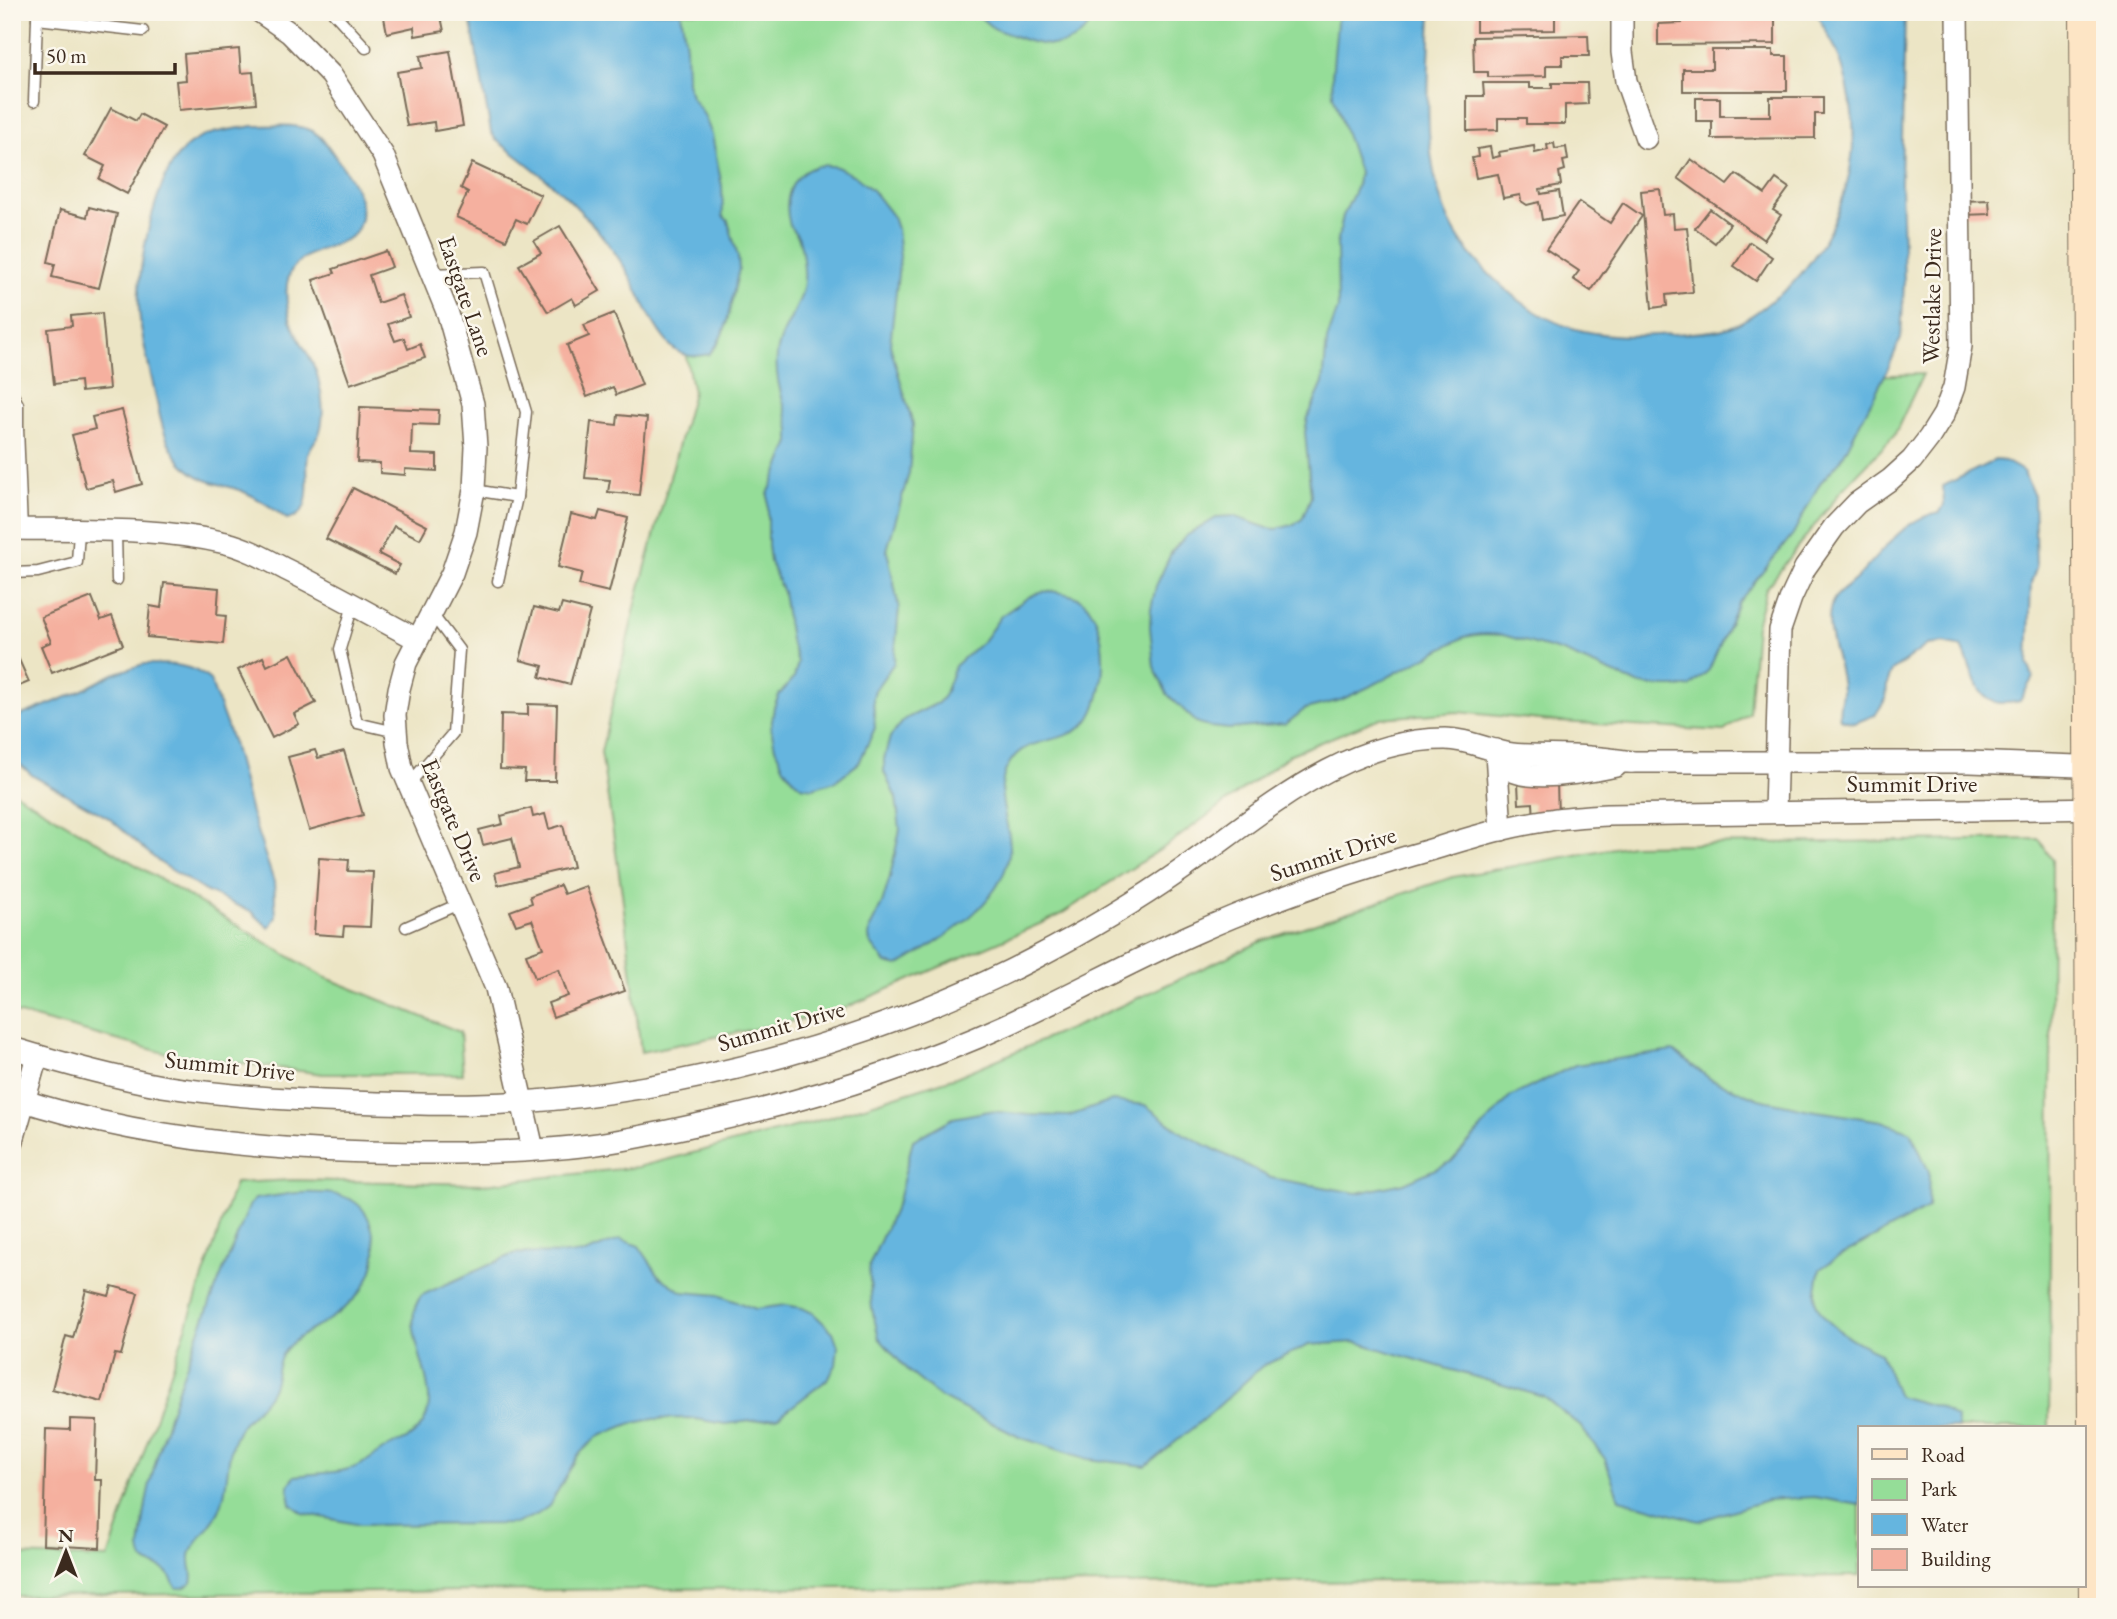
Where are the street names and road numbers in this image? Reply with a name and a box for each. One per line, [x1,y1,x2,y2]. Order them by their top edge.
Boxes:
street label: Westlake Drive [1915,228,1948,364]
street label: Eastgate Lane [431,232,501,360]
street label: Eastgate Drive [415,754,494,886]
street label: Summit Drive [1847,768,1977,799]
street label: Summit Drive [1266,819,1400,888]
street label: Summit Drive [714,993,848,1058]
street label: Summit Drive [163,1043,297,1088]

